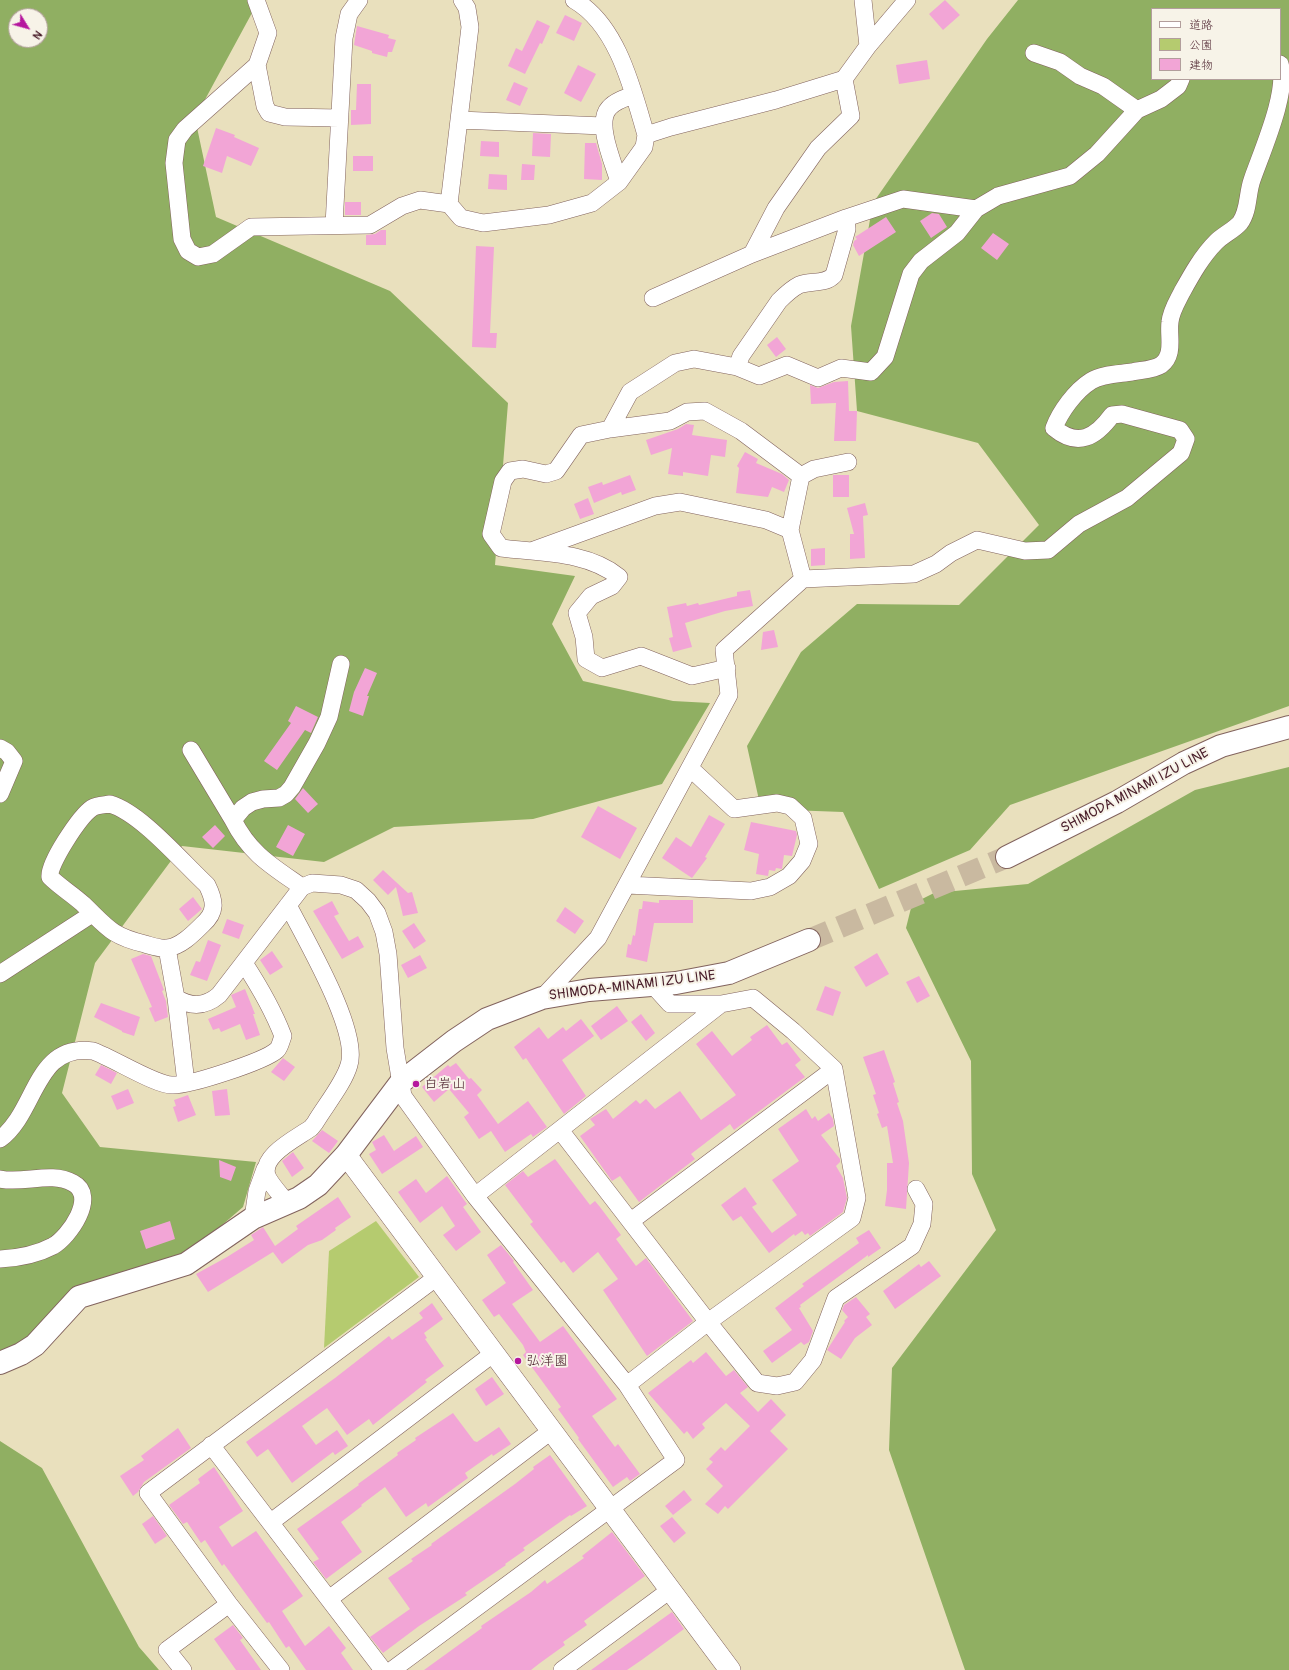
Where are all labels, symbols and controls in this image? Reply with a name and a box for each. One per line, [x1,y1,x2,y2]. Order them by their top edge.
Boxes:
north arrow [8,8,48,48]
legend [1151,8,1281,80]
text: 道路 [1189,18,1213,33]
text: N [30,28,45,42]
text: 公園 [1189,38,1213,53]
text: 建物 [1189,58,1213,73]
street label: SHIMODA MINAMI IZU LINE [1058,745,1212,837]
street label: SHIMODA-MINAMI IZU LINE [548,967,716,1005]
place label: 白岩山 [424,1076,466,1092]
marker: 白岩山 [411,1079,421,1089]
place label: 弘洋園 [526,1353,568,1369]
marker: 弘洋園 [513,1356,523,1366]

